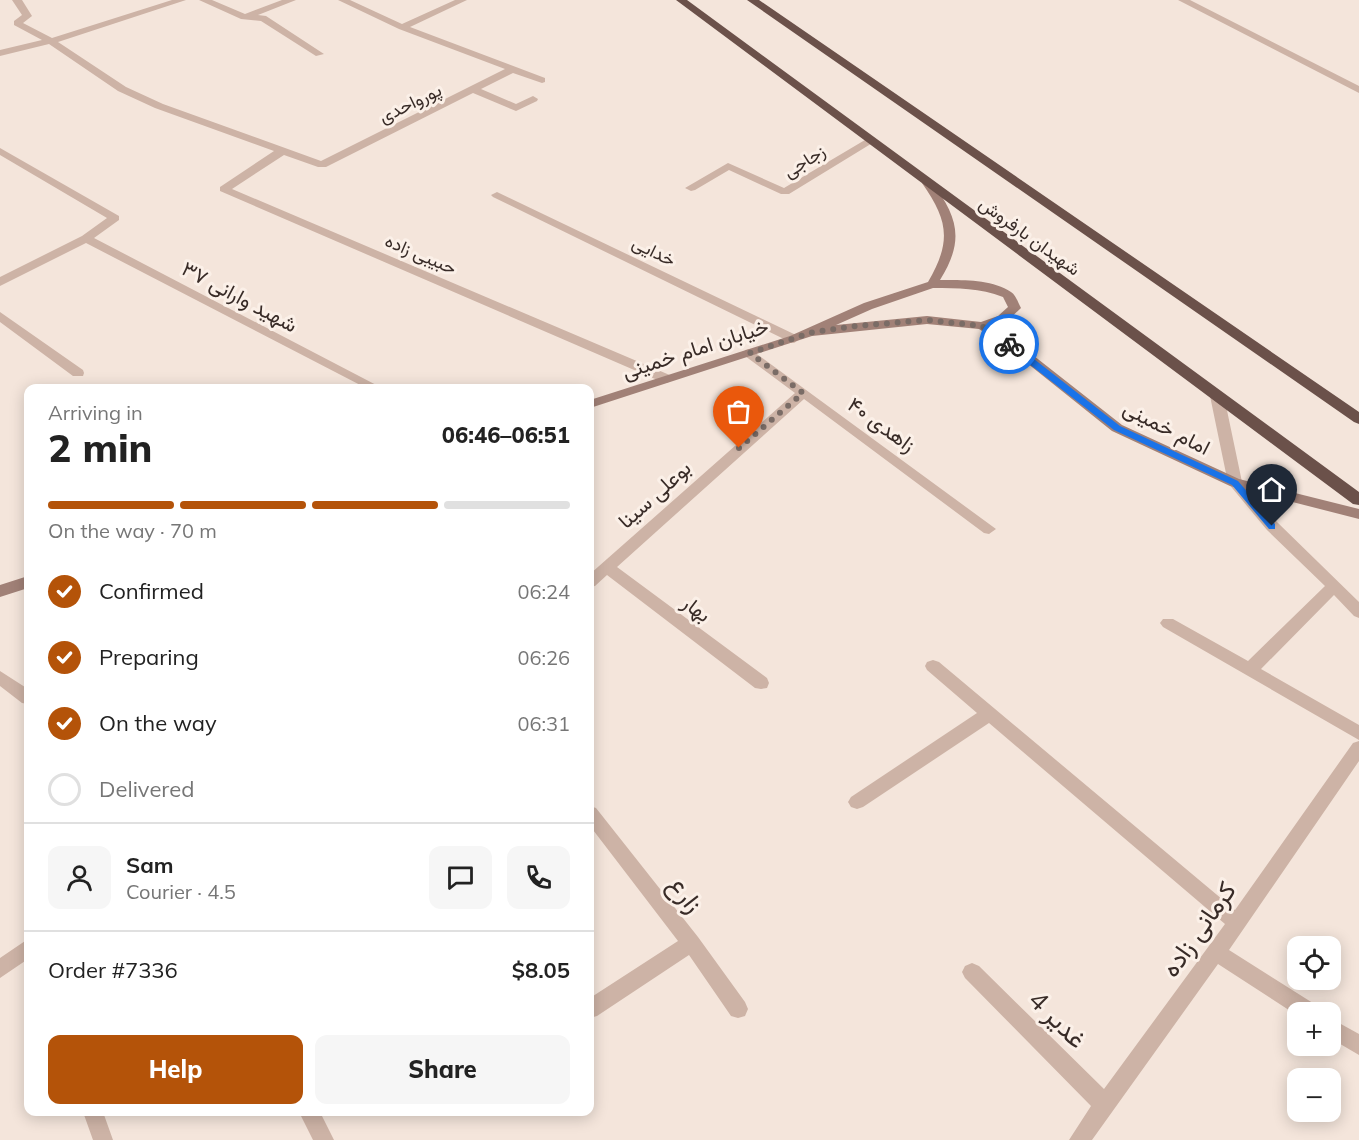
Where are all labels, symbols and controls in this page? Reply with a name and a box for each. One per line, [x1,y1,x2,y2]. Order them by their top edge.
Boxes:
street label: پورواحدی [375,78,446,129]
street label: زجاجی [779,139,829,183]
street label: شهیدان بارفروش [975,192,1085,280]
street label: حبیبی زاده [382,229,460,279]
street label: خدایی [628,231,680,271]
street label: شهید وارانی ۳۷ [177,255,302,338]
street label: خیابان امام خمینی [618,312,772,386]
courier [979,314,1039,374]
icon: bike [993,328,1026,361]
pin [713,386,764,448]
street label: زاهدی ۴۰ [842,391,921,458]
street label: امام خمینی [1118,394,1215,462]
icon: bag [722,395,755,428]
text: Arriving in [48,400,143,425]
text: 06:46–06:51 [442,421,570,449]
text: 2 min [48,423,153,472]
street label: بوعلی سینا [612,455,696,534]
pin [1246,464,1297,526]
icon: home [1255,473,1288,506]
text: On the way · 70 m [48,518,217,543]
icon: check [48,575,81,608]
text: Confirmed [99,577,204,605]
text: 06:24 [517,579,570,604]
street label: بهار [676,588,717,628]
icon: check [48,641,81,674]
text: Preparing [99,643,199,671]
text: 06:26 [517,645,570,670]
icon: check [48,707,81,740]
text: On the way [99,709,217,737]
text: 06:31 [517,711,570,736]
text: Delivered [99,775,194,803]
button: person [48,846,111,909]
button: chat [429,846,492,909]
button: phone [507,846,570,909]
text: Sam [126,851,174,879]
street label: زارع [660,869,711,920]
street label: کرمانی زاده [1153,875,1243,983]
text: Courier · 4.5 [126,879,236,904]
map controls [1287,936,1341,1122]
button: locate [1287,936,1341,990]
text: Order #7336 [48,956,178,984]
text: $8.05 [512,956,570,984]
street label: غدیر 4 [1022,983,1094,1055]
button: + [1287,1002,1341,1056]
button: Help [48,1035,303,1104]
button: Share [315,1035,570,1104]
button: − [1287,1068,1341,1122]

